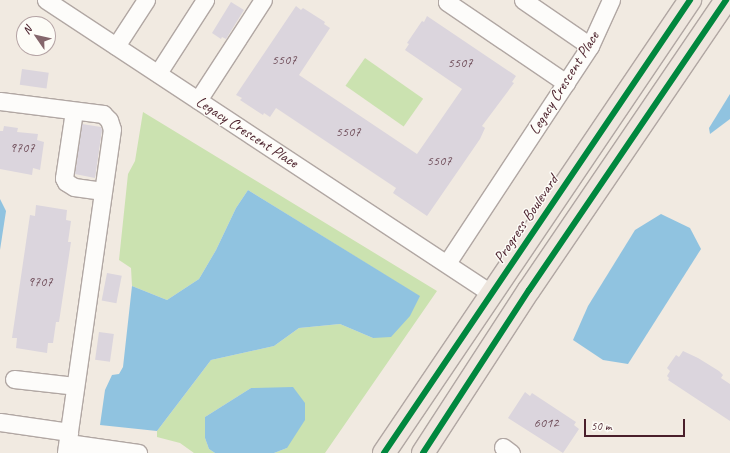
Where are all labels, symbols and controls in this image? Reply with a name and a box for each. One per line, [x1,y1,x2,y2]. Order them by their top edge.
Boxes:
north arrow [16,16,56,56]
text: N [19,23,35,37]
street label: Legacy Crescent Place [524,28,604,138]
house number: 5507 [271,52,297,68]
house number: 5507 [447,55,473,71]
street label: Legacy Crescent Place [192,92,302,172]
house number: 5507 [335,124,361,140]
house number: 9707 [9,140,35,156]
house number: 5507 [426,153,452,169]
street label: Progress Boulevard [489,171,563,267]
house number: 9707 [27,274,53,290]
scale bar [586,411,687,437]
house number: 6012 [533,415,559,431]
text: 50 m [591,418,611,434]

